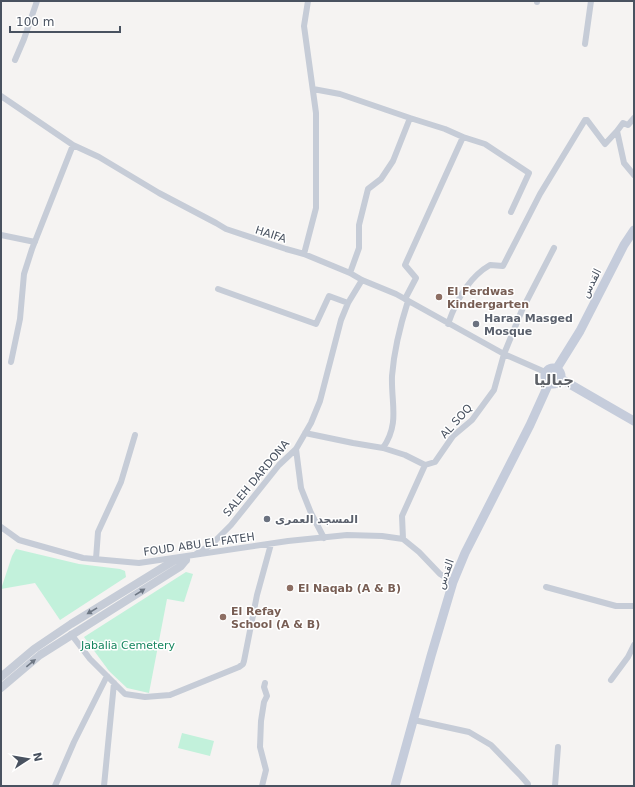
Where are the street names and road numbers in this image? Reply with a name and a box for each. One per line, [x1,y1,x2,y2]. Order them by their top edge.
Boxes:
street label: HAIFA [254,223,288,246]
street label: القدس [579,266,604,300]
street label: AL SOQ [438,401,475,441]
street label: SALEH DARDONA [221,437,292,519]
street label: FOUD ABU EL FATEH [143,530,255,559]
street label: القدس [434,557,457,591]

